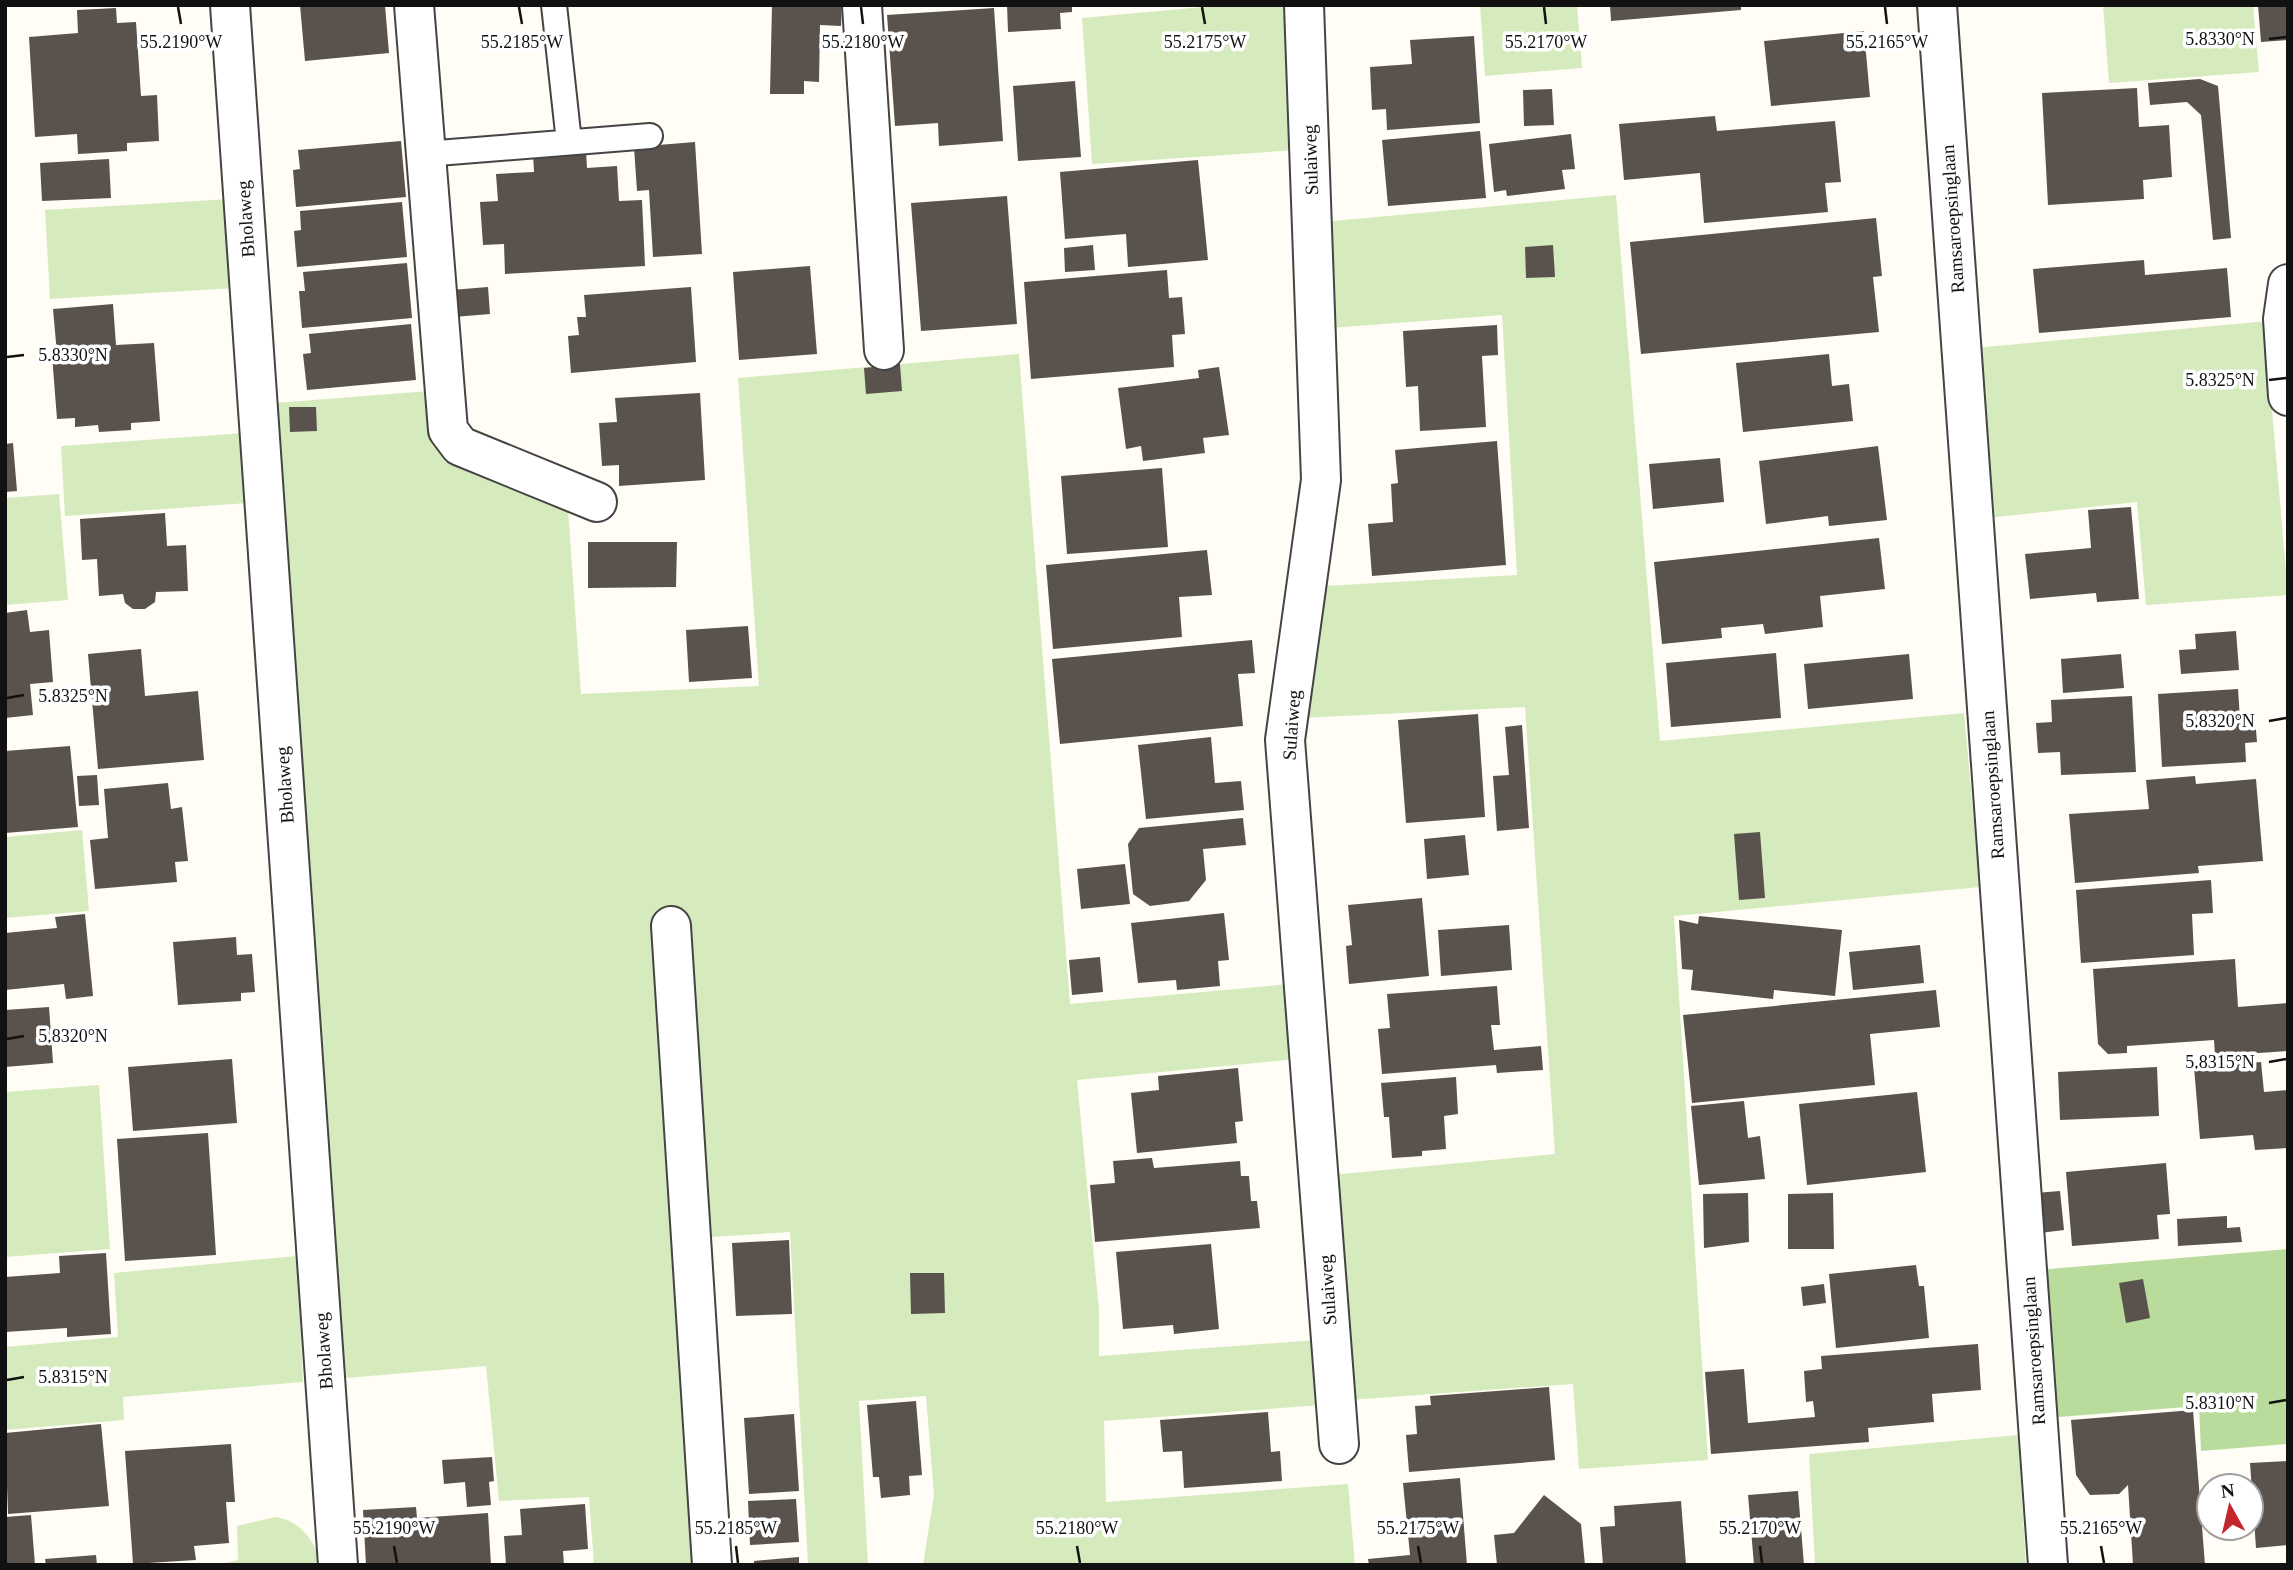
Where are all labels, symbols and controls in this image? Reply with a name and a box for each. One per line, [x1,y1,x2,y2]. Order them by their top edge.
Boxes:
text: 5.8330°N [2185,29,2255,49]
text: 55.2190°W [140,32,222,52]
text: 55.2185°W [481,32,563,52]
text: 55.2180°W [822,32,904,52]
text: 55.2175°W [1164,32,1246,52]
text: 55.2170°W [1505,32,1587,52]
text: 55.2165°W [1846,32,1928,52]
street label: Sulaiweg [1299,124,1322,196]
street label: Ramsaroepsinglaan [1937,144,1968,294]
street label: Bholaweg [232,179,259,258]
text: 5.8330°N [38,345,108,365]
text: 5.8325°N [2185,370,2255,390]
text: 5.8325°N [38,686,108,706]
street label: Sulaiweg [1279,689,1304,761]
street label: Ramsaroepsinglaan [1977,710,2008,860]
text: 5.8320°N [2185,711,2255,731]
street label: Bholaweg [271,745,298,824]
text: 5.8320°N [38,1026,108,1046]
text: 5.8315°N [2185,1052,2255,1072]
street label: Sulaiweg [1315,1253,1340,1326]
street label: Ramsaroepsinglaan [2018,1276,2049,1426]
street label: Bholaweg [310,1311,337,1390]
text: 5.8315°N [38,1367,108,1387]
text: 5.8310°N [2185,1393,2255,1413]
north arrow [2195,1472,2265,1542]
text: N [2219,1479,2236,1502]
text: 55.2190°W [353,1518,435,1538]
text: 55.2185°W [695,1518,777,1538]
text: 55.2180°W [1036,1518,1118,1538]
text: 55.2175°W [1377,1518,1459,1538]
text: 55.2170°W [1719,1518,1801,1538]
text: 55.2165°W [2060,1518,2142,1538]

